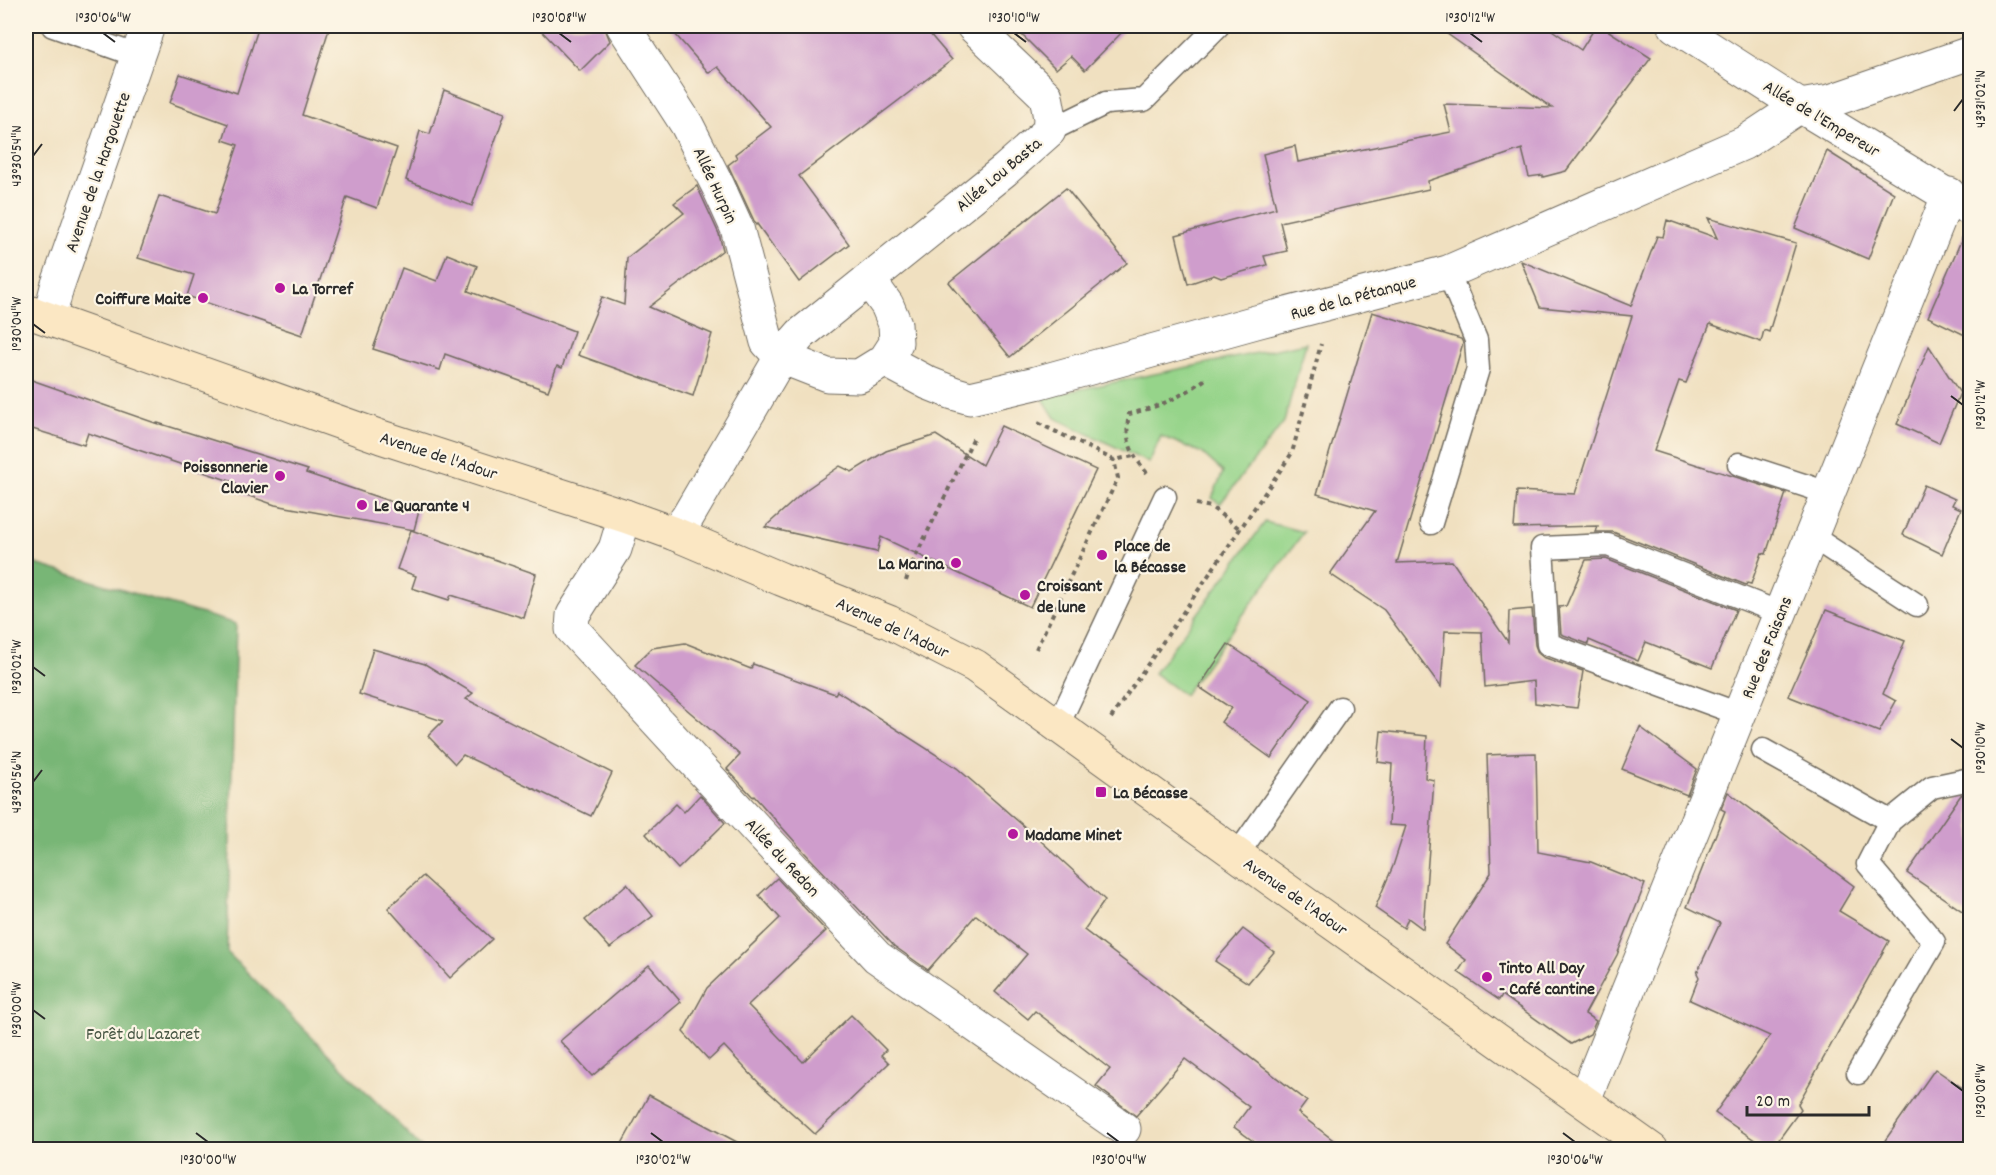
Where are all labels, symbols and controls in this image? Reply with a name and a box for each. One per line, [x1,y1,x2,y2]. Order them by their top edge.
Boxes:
text: 1°30'06"W [75,8,131,30]
text: 1°30'08"W [532,8,586,30]
text: 1°30'10"W [988,8,1040,30]
text: 1°30'12"W [1445,8,1495,30]
text: 43°31'02"N [1971,70,1993,128]
street label: Allée de l'Empereur [1758,75,1884,165]
street label: Avenue de la Hargouette [60,89,139,256]
text: 43°30'54"N [7,125,29,187]
street label: Allée Lou Basta [951,132,1048,219]
street label: Allée Hurpin [685,144,742,228]
street label: Rue de la Pétanque [1288,271,1419,328]
place label: La Torref [292,278,355,303]
marker: La Torref [273,281,287,295]
place label: Coiffure Maite [95,288,191,313]
marker: Coiffure Maite [196,291,210,305]
text: 1°30'04"W [7,296,29,351]
text: 1°30'12"W [1971,380,1993,430]
street label: Avenue de l'Adour [376,427,501,488]
place label: Poissonnerie Clavier [183,456,268,502]
marker: Poissonnerie Clavier [273,469,287,483]
place label: Le Quarante 4 [374,495,470,520]
marker: Le Quarante 4 [355,498,369,512]
place label: Place de la Bécasse [1114,535,1186,581]
marker: Place de la Bécasse [1095,548,1109,562]
place label: La Marina [878,553,945,578]
marker: La Marina [949,556,963,570]
place label: Croissant de lune [1037,575,1103,621]
marker: Croissant de lune [1018,588,1032,602]
street label: Avenue de l'Adour [831,592,953,667]
street label: Rue des Faisans [1736,593,1800,703]
text: 1°30'02"W [7,639,29,694]
text: 1°30'10"W [1971,722,1993,774]
text: 43°30'56"N [7,751,29,813]
place label: La Bécasse [1113,782,1188,807]
marker: La Bécasse [1094,785,1108,799]
street label: Allée du Redon [738,814,824,904]
place label: Madame Minet [1025,824,1122,849]
marker: Madame Minet [1006,827,1020,841]
street label: Avenue de l'Adour [1237,853,1352,944]
place label: Tinto All Day - Café cantine [1499,957,1595,1003]
marker: Tinto All Day - Café cantine [1480,970,1494,984]
text: 1°30'00"W [7,982,29,1038]
park label: Forêt du Lazaret [86,1023,200,1048]
text: 1°30'08"W [1971,1064,1993,1118]
scale bar [1747,1079,1868,1117]
text: 20 m [1756,1090,1790,1115]
text: 1°30'00"W [180,1150,236,1172]
text: 1°30'02"W [636,1150,691,1172]
text: 1°30'04"W [1092,1150,1147,1172]
text: 1°30'06"W [1547,1150,1603,1172]

